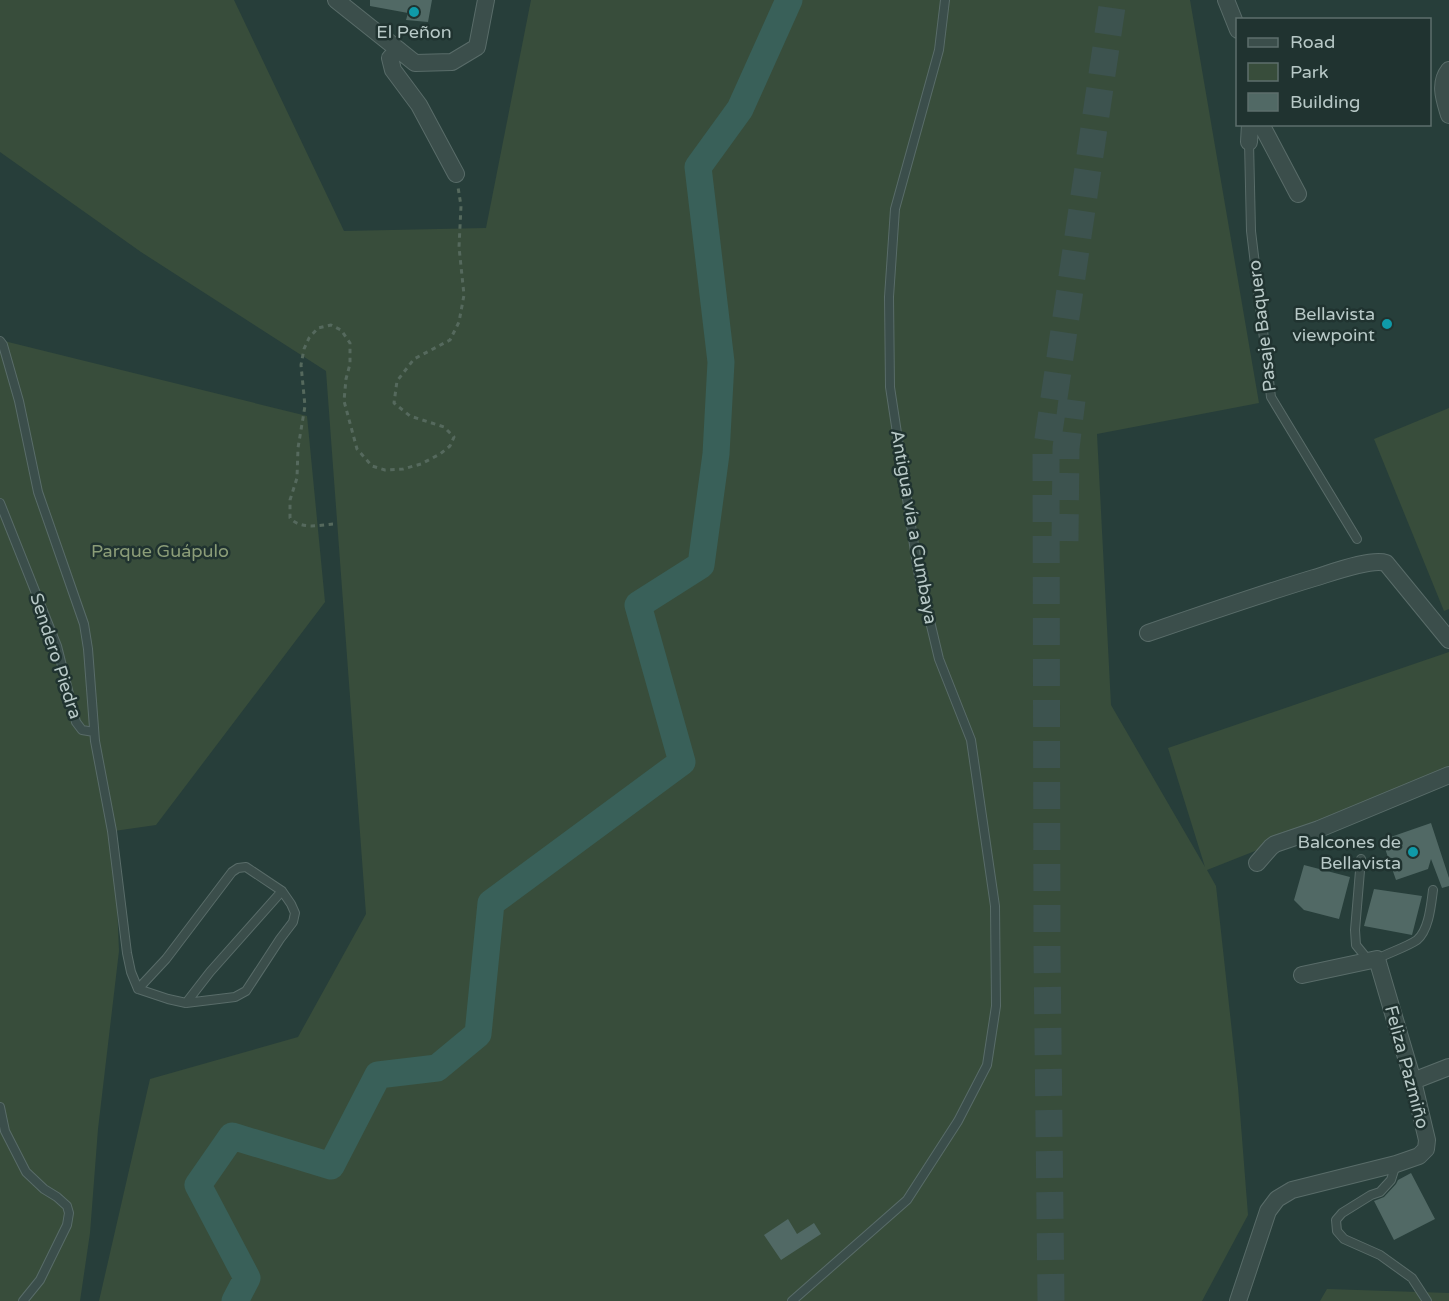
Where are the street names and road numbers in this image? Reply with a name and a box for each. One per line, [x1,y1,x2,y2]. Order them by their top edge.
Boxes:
street label: Pasaje Baquero [1243,259,1281,393]
street label: Antigua vía a Cumbaya [886,428,942,626]
street label: Sendero Piedra [25,590,87,722]
street label: Feliza Pazmiño [1380,1003,1434,1131]

